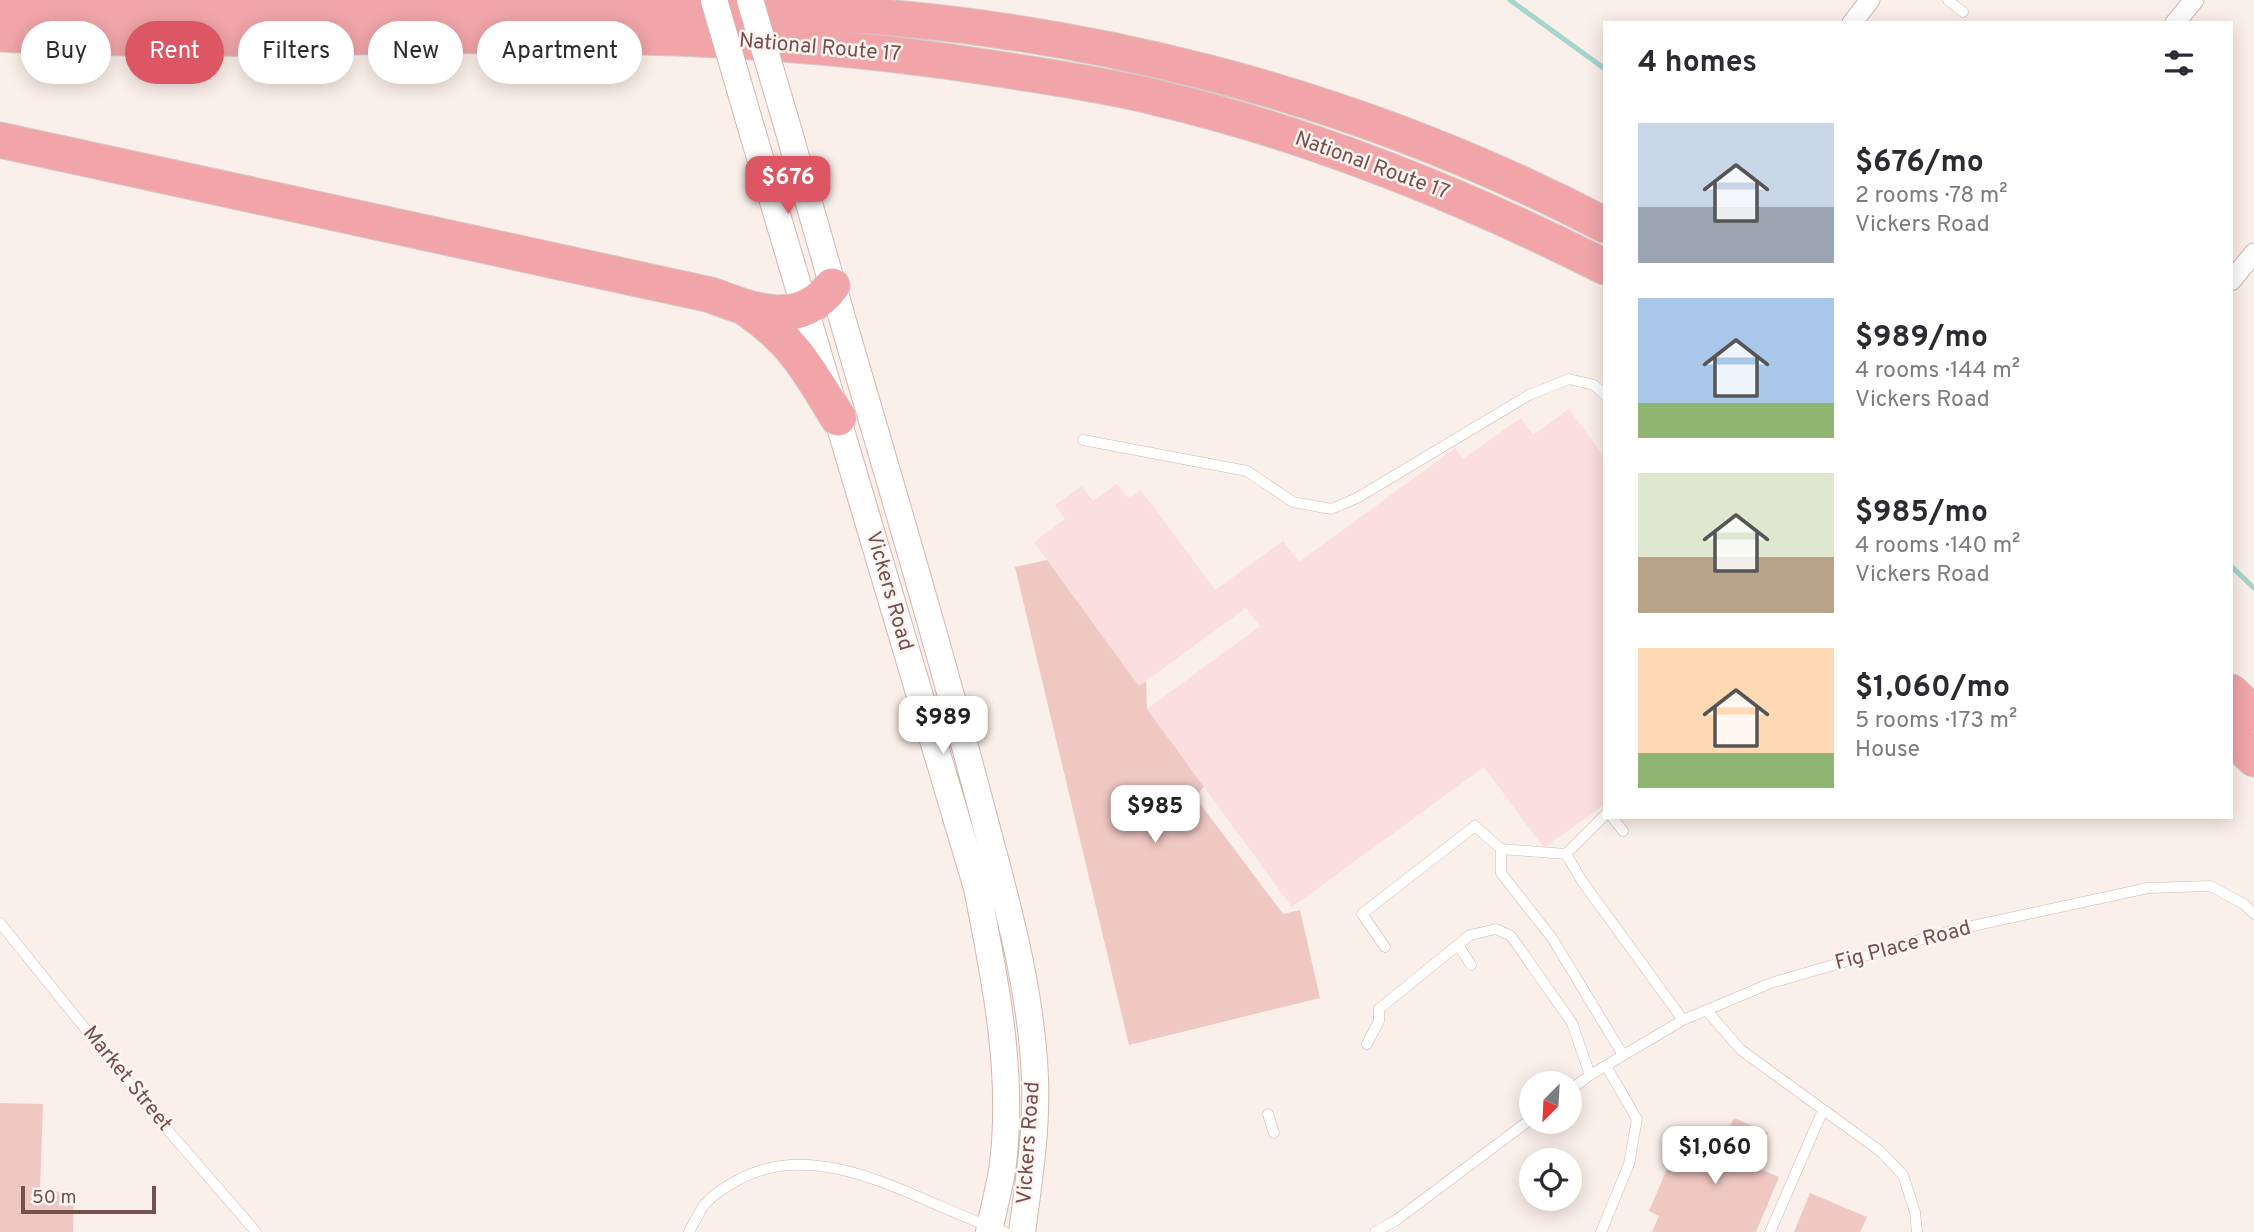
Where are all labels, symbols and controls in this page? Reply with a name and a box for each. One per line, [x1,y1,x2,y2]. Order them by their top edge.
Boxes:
chip: Buy [21,21,111,84]
chip: Rent [125,21,224,84]
chip: Filters [238,21,354,84]
chip: New [368,21,463,84]
chip: Apartment [477,21,642,84]
street label: National Route 17 [738,27,902,69]
icon: filters [2160,44,2198,82]
text: 4 homes [1638,45,1757,82]
street label: National Route 17 [1291,126,1453,206]
text: $676/mo [1855,145,1984,182]
icon: home [1694,151,1778,235]
pin: $676 [747,156,829,216]
text: $676 [761,164,815,193]
text: 2 rooms · 78 m² [1855,182,2008,211]
text: Vickers Road [1855,211,1990,240]
text: $989/mo [1855,320,1988,357]
icon: home [1694,326,1778,410]
text: 4 rooms · 144 m² [1855,357,2020,386]
text: Vickers Road [1855,386,1990,415]
text: $985/mo [1855,495,1988,532]
icon: home [1694,501,1778,585]
street label: Vickers Road [859,528,919,654]
text: 4 rooms · 140 m² [1855,532,2020,561]
text: Vickers Road [1855,561,1990,590]
text: $1,060/mo [1855,670,2010,707]
icon: home [1694,676,1778,760]
pin: $989 [902,696,984,756]
text: $989 [915,704,971,733]
text: 5 rooms · 173 m² [1855,707,2017,736]
text: House [1855,736,1920,765]
pin: $985 [1114,786,1196,845]
text: $985 [1127,793,1183,822]
street label: Fig Place Road [1832,915,1974,977]
street label: Market Street [76,1021,178,1137]
north arrow [1519,1071,1582,1134]
map controls [1519,1071,1582,1211]
street label: Vickers Road [1011,1081,1047,1205]
pin: $1,060 [1658,1126,1772,1186]
text: $1,060 [1678,1134,1752,1163]
button: locate [1519,1148,1582,1211]
scale bar [21,1183,156,1215]
text: 50 m [32,1186,77,1210]

